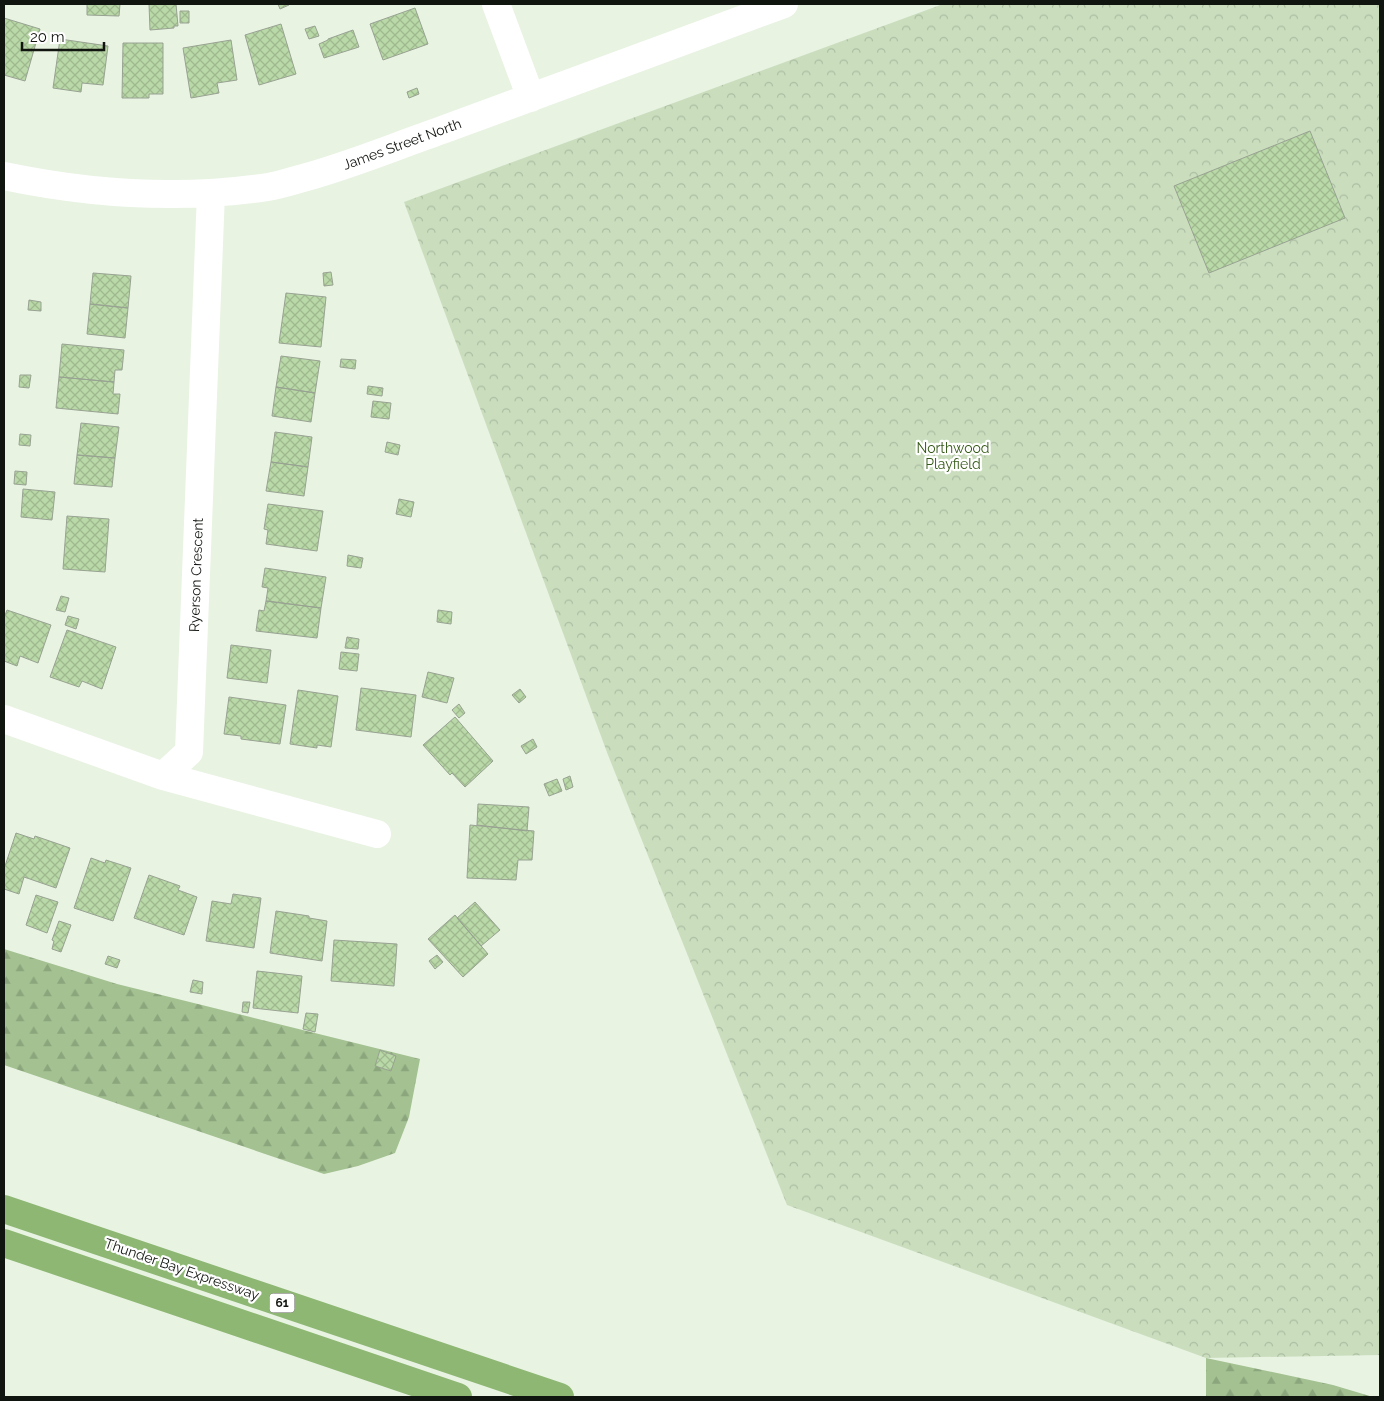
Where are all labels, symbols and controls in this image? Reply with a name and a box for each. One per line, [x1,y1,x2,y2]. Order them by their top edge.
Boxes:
scale bar [22,20,105,52]
text: 20 m [30,28,65,46]
street label: James Street North [341,115,463,173]
park label: Northwood Playfield [916,440,990,472]
street label: Ryerson Crescent [186,517,206,632]
street label: Thunder Bay Expressway [103,1235,262,1303]
road number: 61 [270,1294,294,1312]

